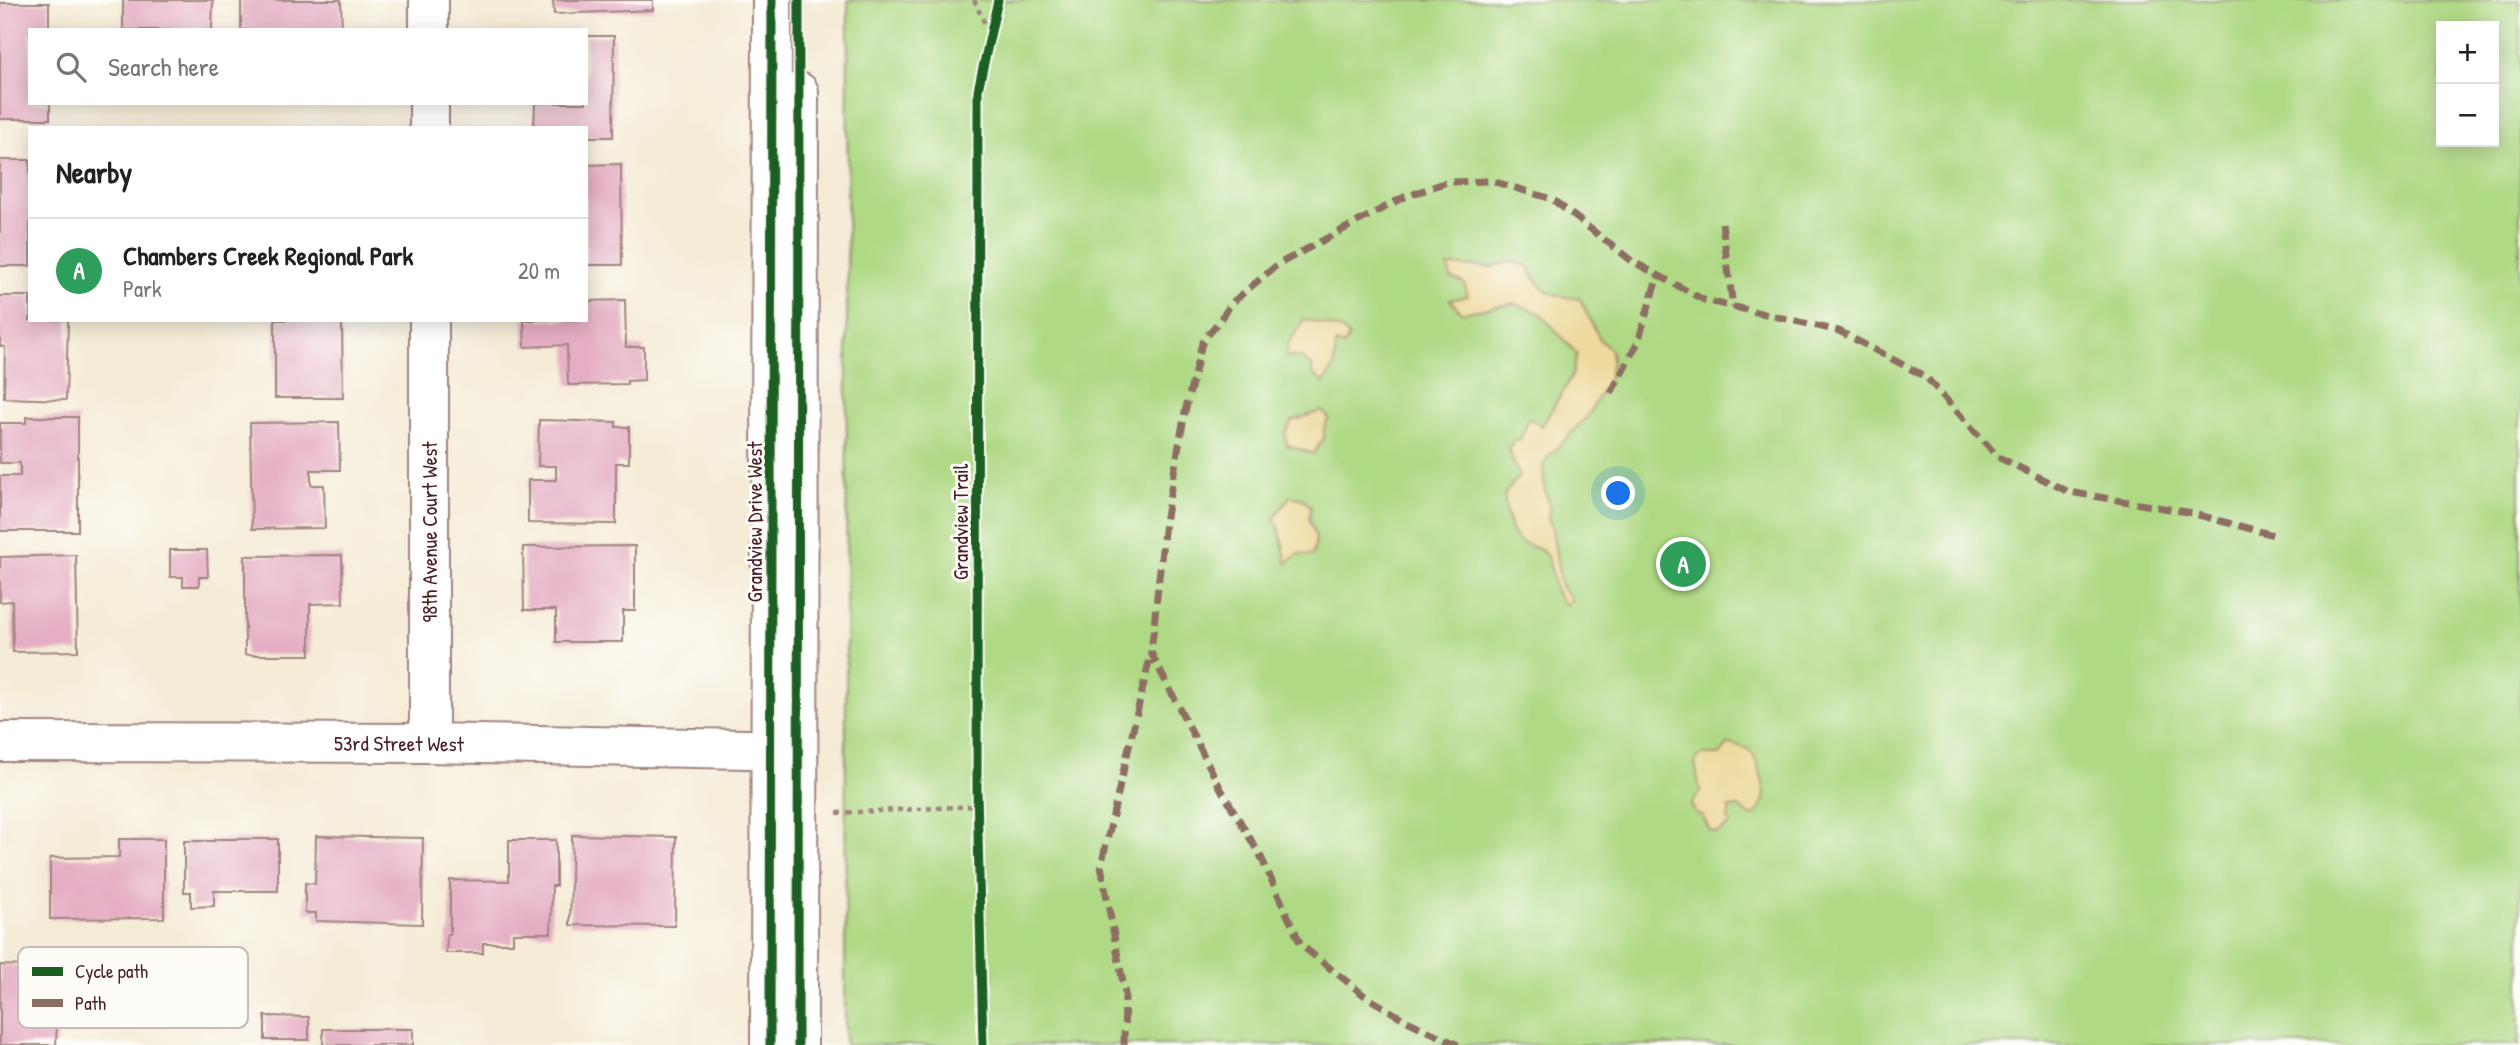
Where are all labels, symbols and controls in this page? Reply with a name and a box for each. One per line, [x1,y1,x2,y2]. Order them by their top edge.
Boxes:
map controls [2436,21,2499,147]
button: + [2436,21,2499,84]
search box [28,28,588,105]
icon: search [52,48,90,86]
text: Search here [108,49,219,84]
button: − [2436,84,2499,147]
text: Nearby [56,152,132,192]
text: Chambers Creek Regional Park [123,238,413,273]
text: A [73,255,85,286]
text: 20 m [518,255,560,286]
text: Park [123,273,161,304]
street label: 98th Avenue Court West [415,441,444,622]
street label: Grandview Drive West [740,441,769,603]
street label: Grandview Trail [946,463,975,580]
your location [1601,476,1635,510]
pin: A [1660,538,1706,590]
street label: 53rd Street West [334,728,465,758]
legend [18,947,248,1028]
text: Cycle path [75,958,148,984]
text: Path [75,990,106,1016]

